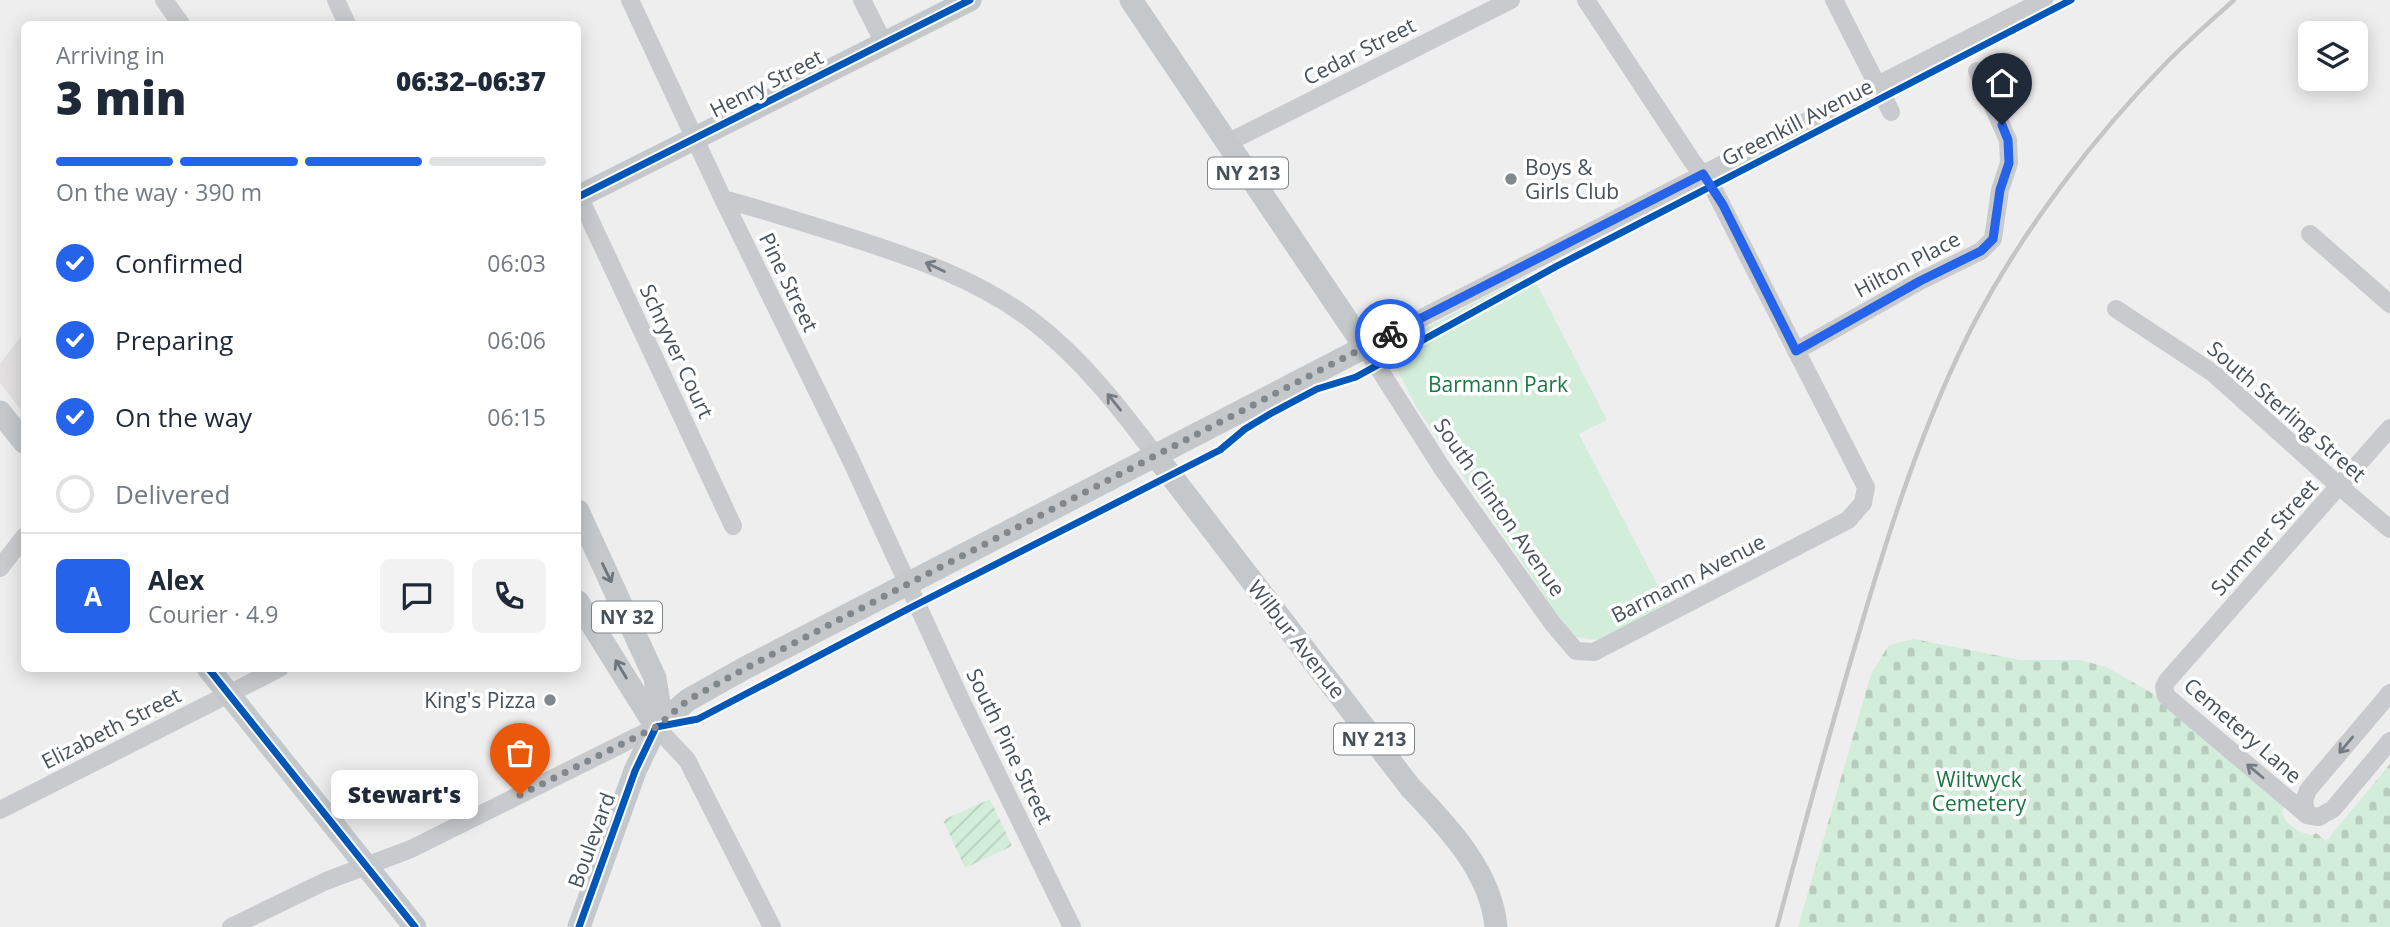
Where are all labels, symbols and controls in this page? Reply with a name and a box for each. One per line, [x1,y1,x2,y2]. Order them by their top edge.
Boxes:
street label: Cedar Street [1298,11,1420,91]
map controls [2298,21,2368,91]
button: layers [2298,21,2368,91]
text: Arriving in [56,39,165,71]
street label: Henry Street [705,43,827,123]
pin [1972,53,2032,125]
text: 06:32–06:37 [396,63,546,99]
icon: home [1983,64,2021,102]
text: 3 min [56,66,187,128]
street label: Greenkill Avenue [1717,72,1877,172]
place label: Boys & Girls Club [1525,153,1619,205]
road number: NY 213 [1208,158,1288,188]
marker: Boys & Girls Club [1503,171,1519,187]
text: On the way · 390 m [56,176,262,208]
street label: Hilton Place [1849,224,1965,304]
street label: Pine Street [753,228,825,336]
icon: check [56,244,94,282]
text: Confirmed [115,245,243,281]
text: 06:03 [487,247,546,279]
one-way arrow [925,260,946,273]
street label: Schryver Court [634,280,720,422]
courier [1355,299,1425,369]
icon: bike [1371,315,1409,353]
icon: check [56,321,94,359]
text: Preparing [115,322,233,358]
text: 06:06 [487,324,546,356]
street label: South Sterling Street [2202,334,2372,488]
park label: Barmann Park [1428,370,1568,398]
one-way arrow [1106,394,1121,412]
icon: check [56,398,94,436]
text: On the way [115,399,252,435]
text: 06:15 [487,401,546,433]
street label: South Clinton Avenue [1428,412,1572,602]
street label: Summer Street [2204,473,2324,601]
text: Delivered [115,476,230,512]
street label: Barmann Avenue [1606,527,1770,629]
button: chat [380,559,454,633]
button: phone [472,559,546,633]
text: Alex [148,562,204,598]
one-way arrow [601,562,614,583]
street label: Wilbur Avenue [1242,574,1352,704]
text: A [84,578,102,614]
text: Courier · 4.9 [148,598,278,630]
road number: NY 32 [592,602,662,632]
one-way arrow [613,659,627,679]
street label: South Pine Street [960,664,1060,828]
street label: Cemetery Lane [2178,671,2308,789]
street label: Elizabeth Street [37,681,185,775]
place label: King's Pizza [424,686,536,714]
marker: King's Pizza [542,692,558,708]
pin [490,723,550,795]
road number: NY 213 [1334,724,1414,754]
icon: bag [501,734,539,772]
one-way arrow [2338,736,2354,754]
one-way arrow [2246,763,2264,779]
park label: Wiltwyck Cemetery [1932,765,2027,817]
callout: Stewart's [331,770,478,820]
text: Stewart's [348,778,461,810]
street label: Boulevard [561,788,621,892]

